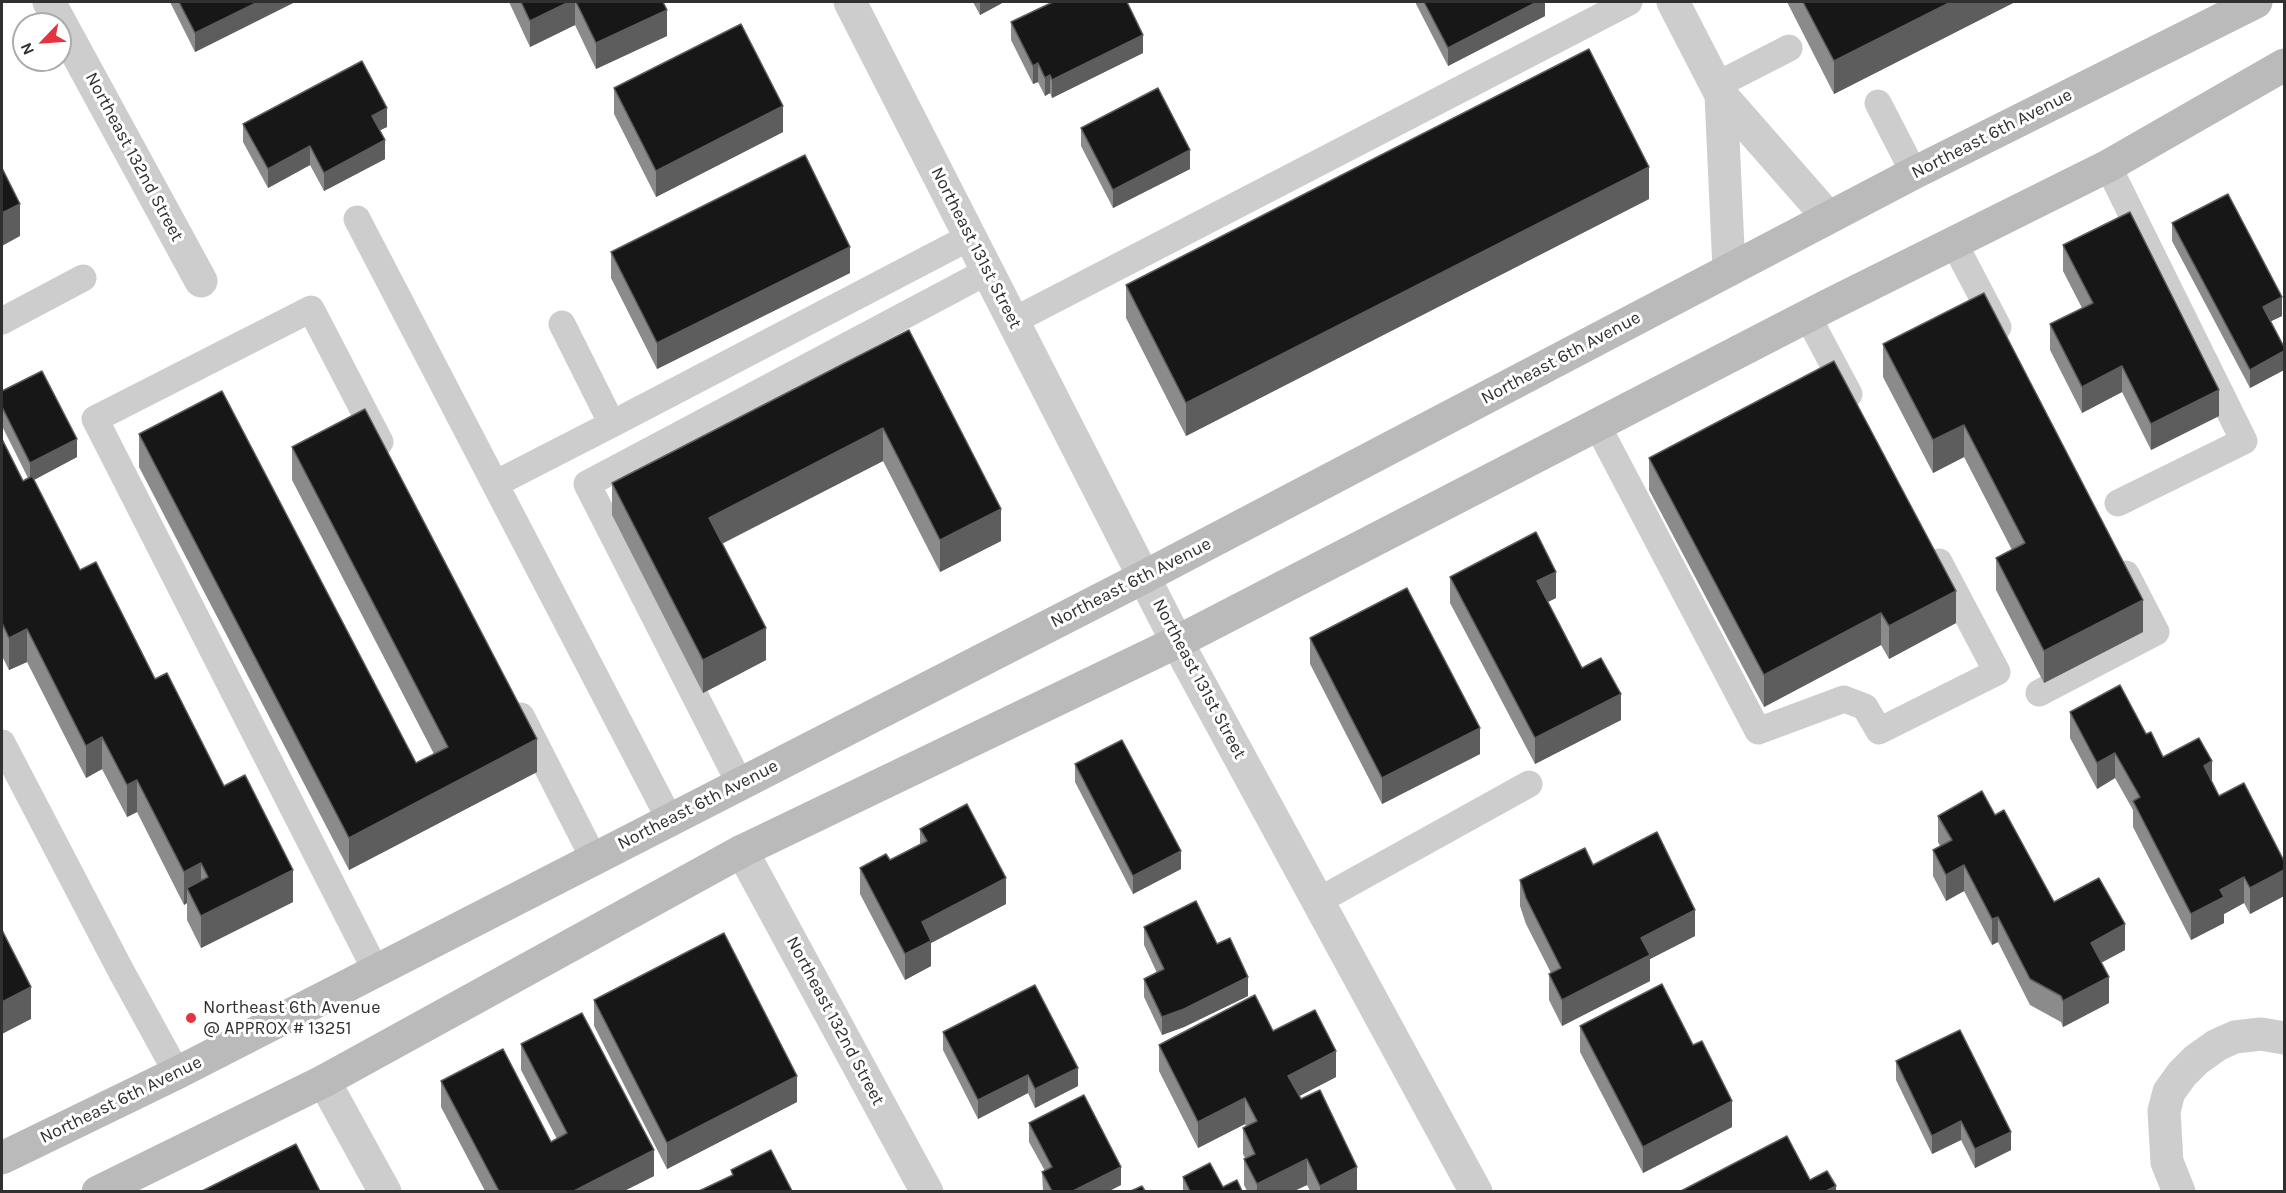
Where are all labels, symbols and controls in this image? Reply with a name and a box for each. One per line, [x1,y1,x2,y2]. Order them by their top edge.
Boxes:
north arrow [12,12,72,72]
text: N [16,40,38,58]
street label: Northeast 132nd Street [80,69,188,245]
street label: Northeast 6th Avenue [1908,84,2076,184]
street label: Northeast 131st Street [926,164,1026,332]
street label: Northeast 6th Avenue [1478,307,1644,409]
street label: Northeast 6th Avenue [1047,533,1215,633]
street label: Northeast 131st Street [1148,595,1250,763]
street label: Northeast 6th Avenue [614,755,782,855]
street label: Northeast 132nd Street [781,933,889,1109]
place label: Northeast 6th Avenue @ APPROX # 13251 [203,997,380,1040]
marker: Northeast 6th Avenue @ APPROX # 13251 [184,1011,198,1025]
street label: Northeast 6th Avenue [37,1051,205,1149]

